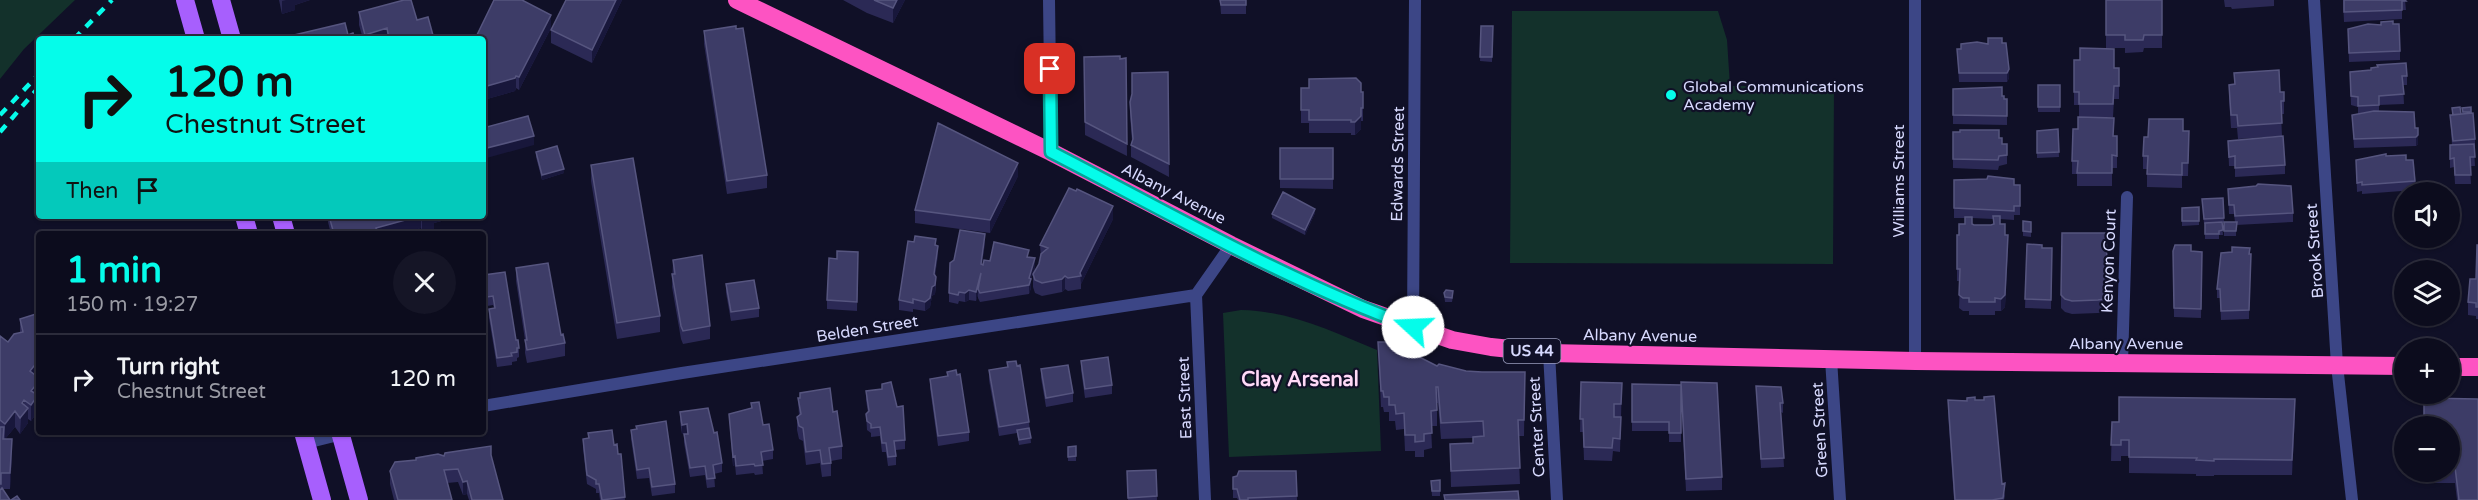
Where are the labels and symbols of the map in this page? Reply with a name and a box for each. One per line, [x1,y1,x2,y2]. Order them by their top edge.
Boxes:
pin [1024,43,1075,94]
place label: Global Communications Academy [1683,77,1864,115]
marker: Global Communications Academy [1664,88,1678,102]
street label: Edwards Street [1387,106,1409,222]
street label: Williams Street [1889,124,1909,238]
street label: Albany Avenue [1118,159,1229,229]
street label: Brook Street [2302,203,2328,299]
street label: Kenyon Court [2097,209,2121,313]
position arrow [1381,295,1445,359]
street label: Belden Street [815,311,920,347]
street label: Albany Avenue [1583,325,1697,347]
street label: Albany Avenue [2069,334,2183,354]
road number: US 44 [1504,339,1561,363]
street label: East Street [1174,356,1196,440]
district label: Clay Arsenal [1241,368,1359,392]
street label: Center Street [1524,376,1550,478]
street label: Green Street [1808,382,1832,478]

